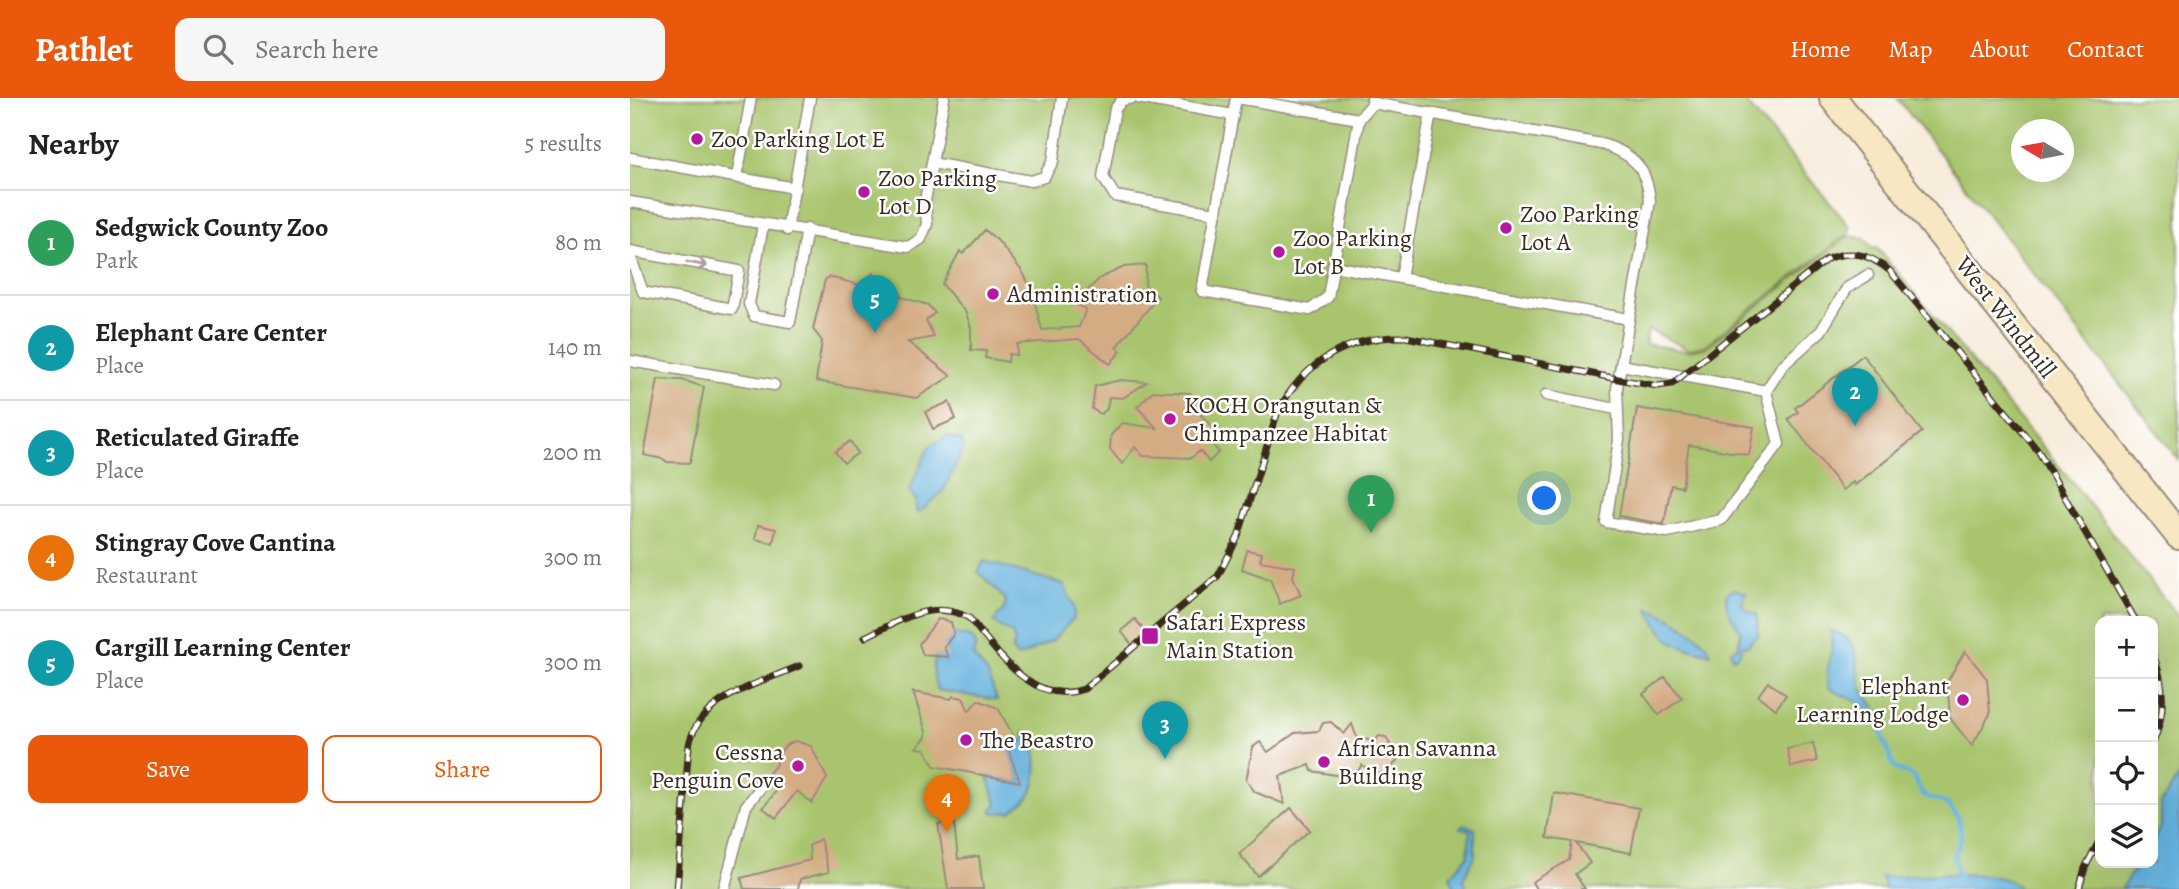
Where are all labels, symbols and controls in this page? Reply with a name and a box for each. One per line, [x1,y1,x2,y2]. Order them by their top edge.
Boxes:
search box [175,18,665,81]
text: Pathlet [35,27,133,72]
icon: search [199,30,237,68]
text: Search here [255,32,379,67]
text: Home [1790,33,1851,65]
text: Map [1889,33,1933,65]
text: About [1971,33,2029,65]
text: Contact [2067,33,2144,65]
north arrow [2011,119,2074,182]
place label: Zoo Parking Lot E [711,123,886,155]
text: Nearby [28,124,119,164]
text: 5 results [525,128,602,159]
marker: Zoo Parking Lot E [689,131,705,147]
place label: Zoo Parking Lot D [878,162,997,222]
marker: Zoo Parking Lot D [856,184,872,200]
place label: Zoo Parking Lot A [1520,198,1639,258]
text: Sedgwick County Zoo [95,210,328,245]
marker: Zoo Parking Lot A [1498,220,1514,236]
place label: Zoo Parking Lot B [1293,222,1412,282]
text: 1 [47,227,55,258]
text: 80 m [555,227,602,258]
marker: Zoo Parking Lot B [1271,244,1287,260]
text: Park [95,245,138,276]
street label: West Windmill [1948,249,2064,385]
one-way arrow [685,257,708,271]
pin: 5 [852,275,898,333]
place label: Administration [1006,278,1158,310]
marker: Administration [985,286,1001,302]
text: Elephant Care Center [95,315,327,350]
text: 2 [45,332,57,363]
text: 140 m [548,332,602,363]
text: Place [95,350,144,381]
pin: 2 [1832,368,1878,426]
place label: KOCH Orangutan & Chimpanzee Habitat [1184,389,1388,449]
marker: KOCH Orangutan & Chimpanzee Habitat [1162,411,1178,427]
text: Reticulated Giraffe [95,420,299,455]
text: 3 [46,437,56,468]
text: 200 m [543,437,602,468]
text: Place [95,455,144,486]
pin: 1 [1348,475,1394,533]
your location [1527,481,1561,515]
text: Stingray Cove Cantina [95,525,336,560]
text: 4 [46,542,56,573]
text: 300 m [544,542,602,573]
text: Restaurant [95,560,198,591]
place label: Safari Express Main Station [1166,606,1306,666]
map controls [2095,616,2158,868]
button: + [2095,616,2158,679]
marker: Safari Express Main Station [1140,626,1160,646]
text: Cargill Learning Center [95,630,351,665]
text: 5 [46,647,56,678]
text: 300 m [544,647,602,678]
text: Place [95,665,144,696]
place label: Elephant Learning Lodge [1796,670,1949,730]
button: − [2095,679,2158,742]
marker: Elephant Learning Lodge [1955,692,1971,708]
pin: 3 [1142,701,1188,759]
place label: The Beastro [980,724,1094,756]
marker: The Beastro [958,732,974,748]
place label: African Savanna Building [1337,732,1498,792]
button: Save [28,735,308,803]
button: Share [322,735,602,803]
place label: Cessna Penguin Cove [651,736,785,796]
button: locate [2095,742,2158,805]
marker: African Savanna Building [1316,754,1332,770]
marker: Cessna Penguin Cove [790,758,806,774]
pin: 4 [924,774,970,832]
button: layers [2095,805,2158,868]

